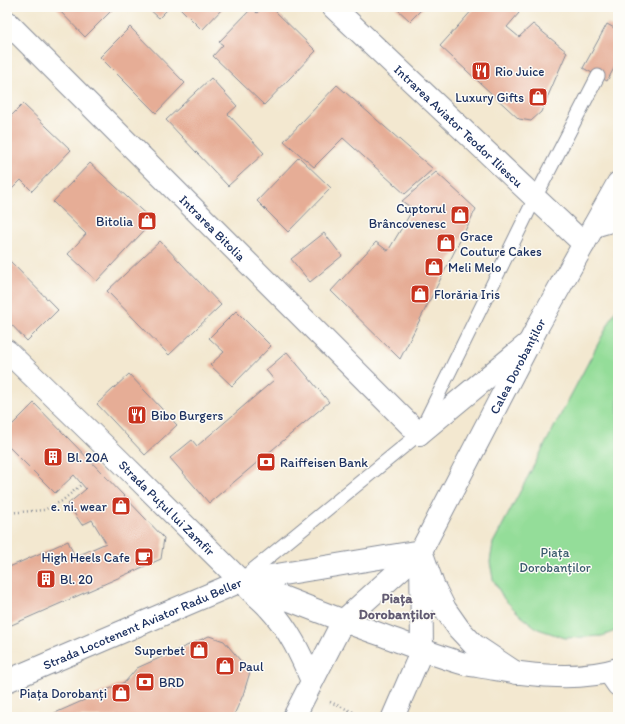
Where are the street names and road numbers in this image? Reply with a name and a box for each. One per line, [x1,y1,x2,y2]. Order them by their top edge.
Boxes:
street label: Intrarea Aviator Teodor Iliescu [391,62,526,190]
street label: Intrarea Bitolia [176,192,249,264]
street label: Calea Dorobanților [487,315,549,417]
street label: Strada Puțul lui Zamfir [116,457,219,559]
street label: Strada Locotenent Aviator Radu Beller [41,574,245,673]

